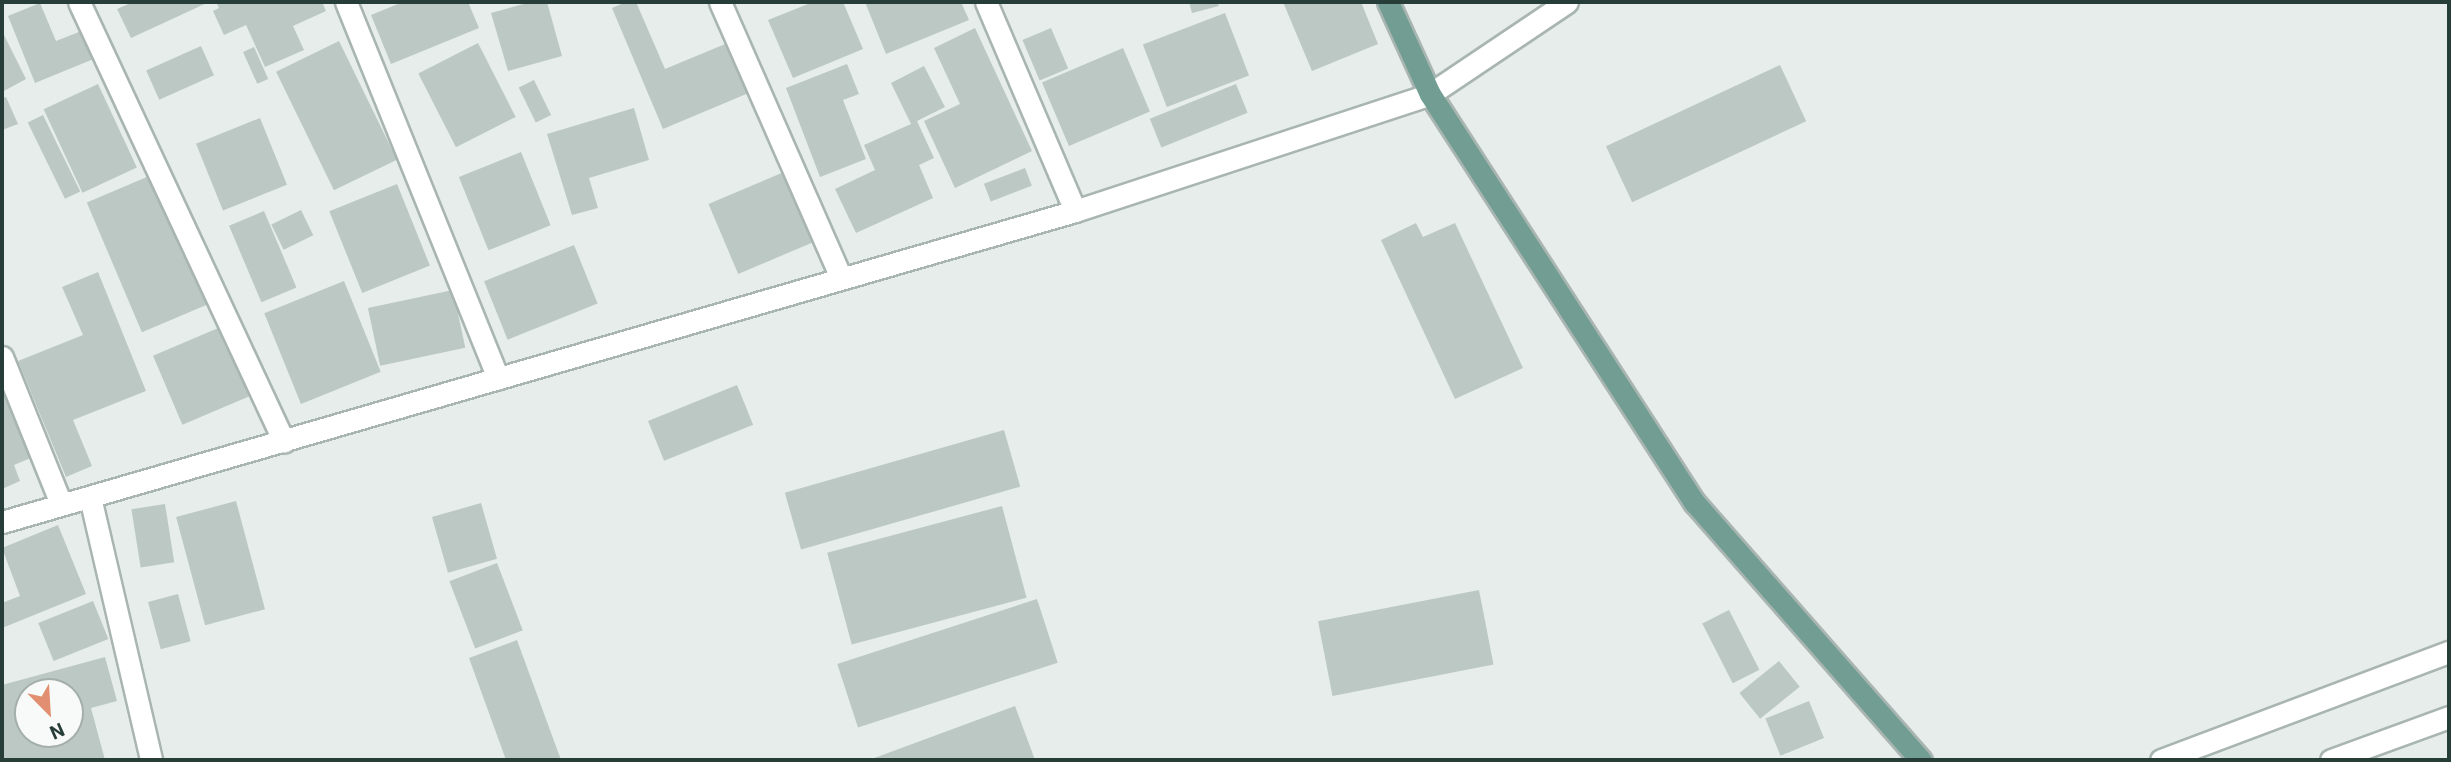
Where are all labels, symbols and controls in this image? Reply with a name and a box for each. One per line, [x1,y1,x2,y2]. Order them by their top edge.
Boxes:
north arrow [14,678,84,748]
text: N [46,718,68,744]

